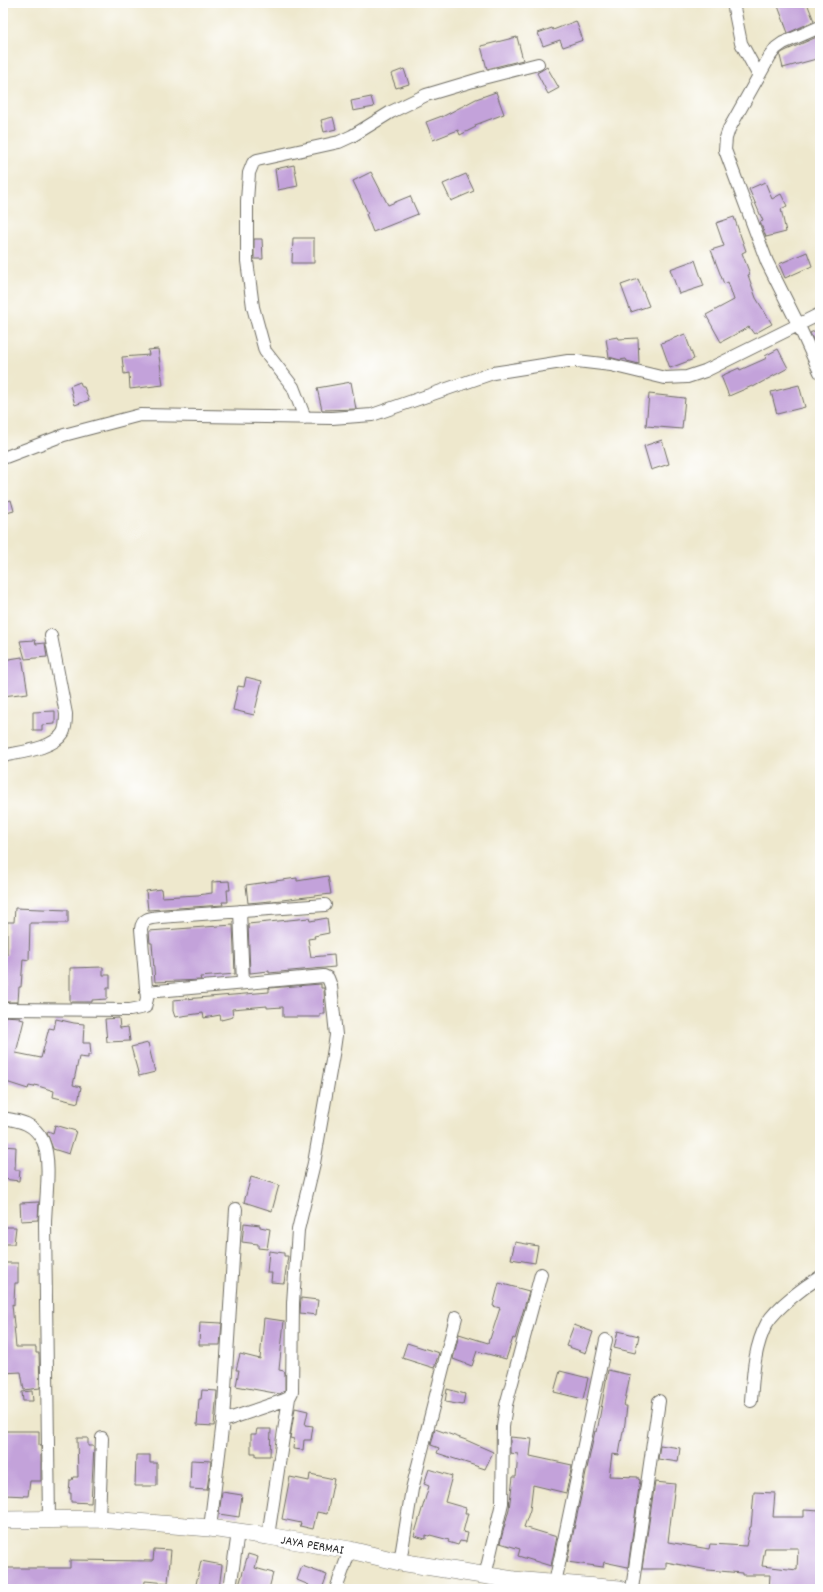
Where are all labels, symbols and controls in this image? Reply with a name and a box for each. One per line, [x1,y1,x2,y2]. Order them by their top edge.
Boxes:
street label: JAYA PERMAI [279,1531,345,1561]

